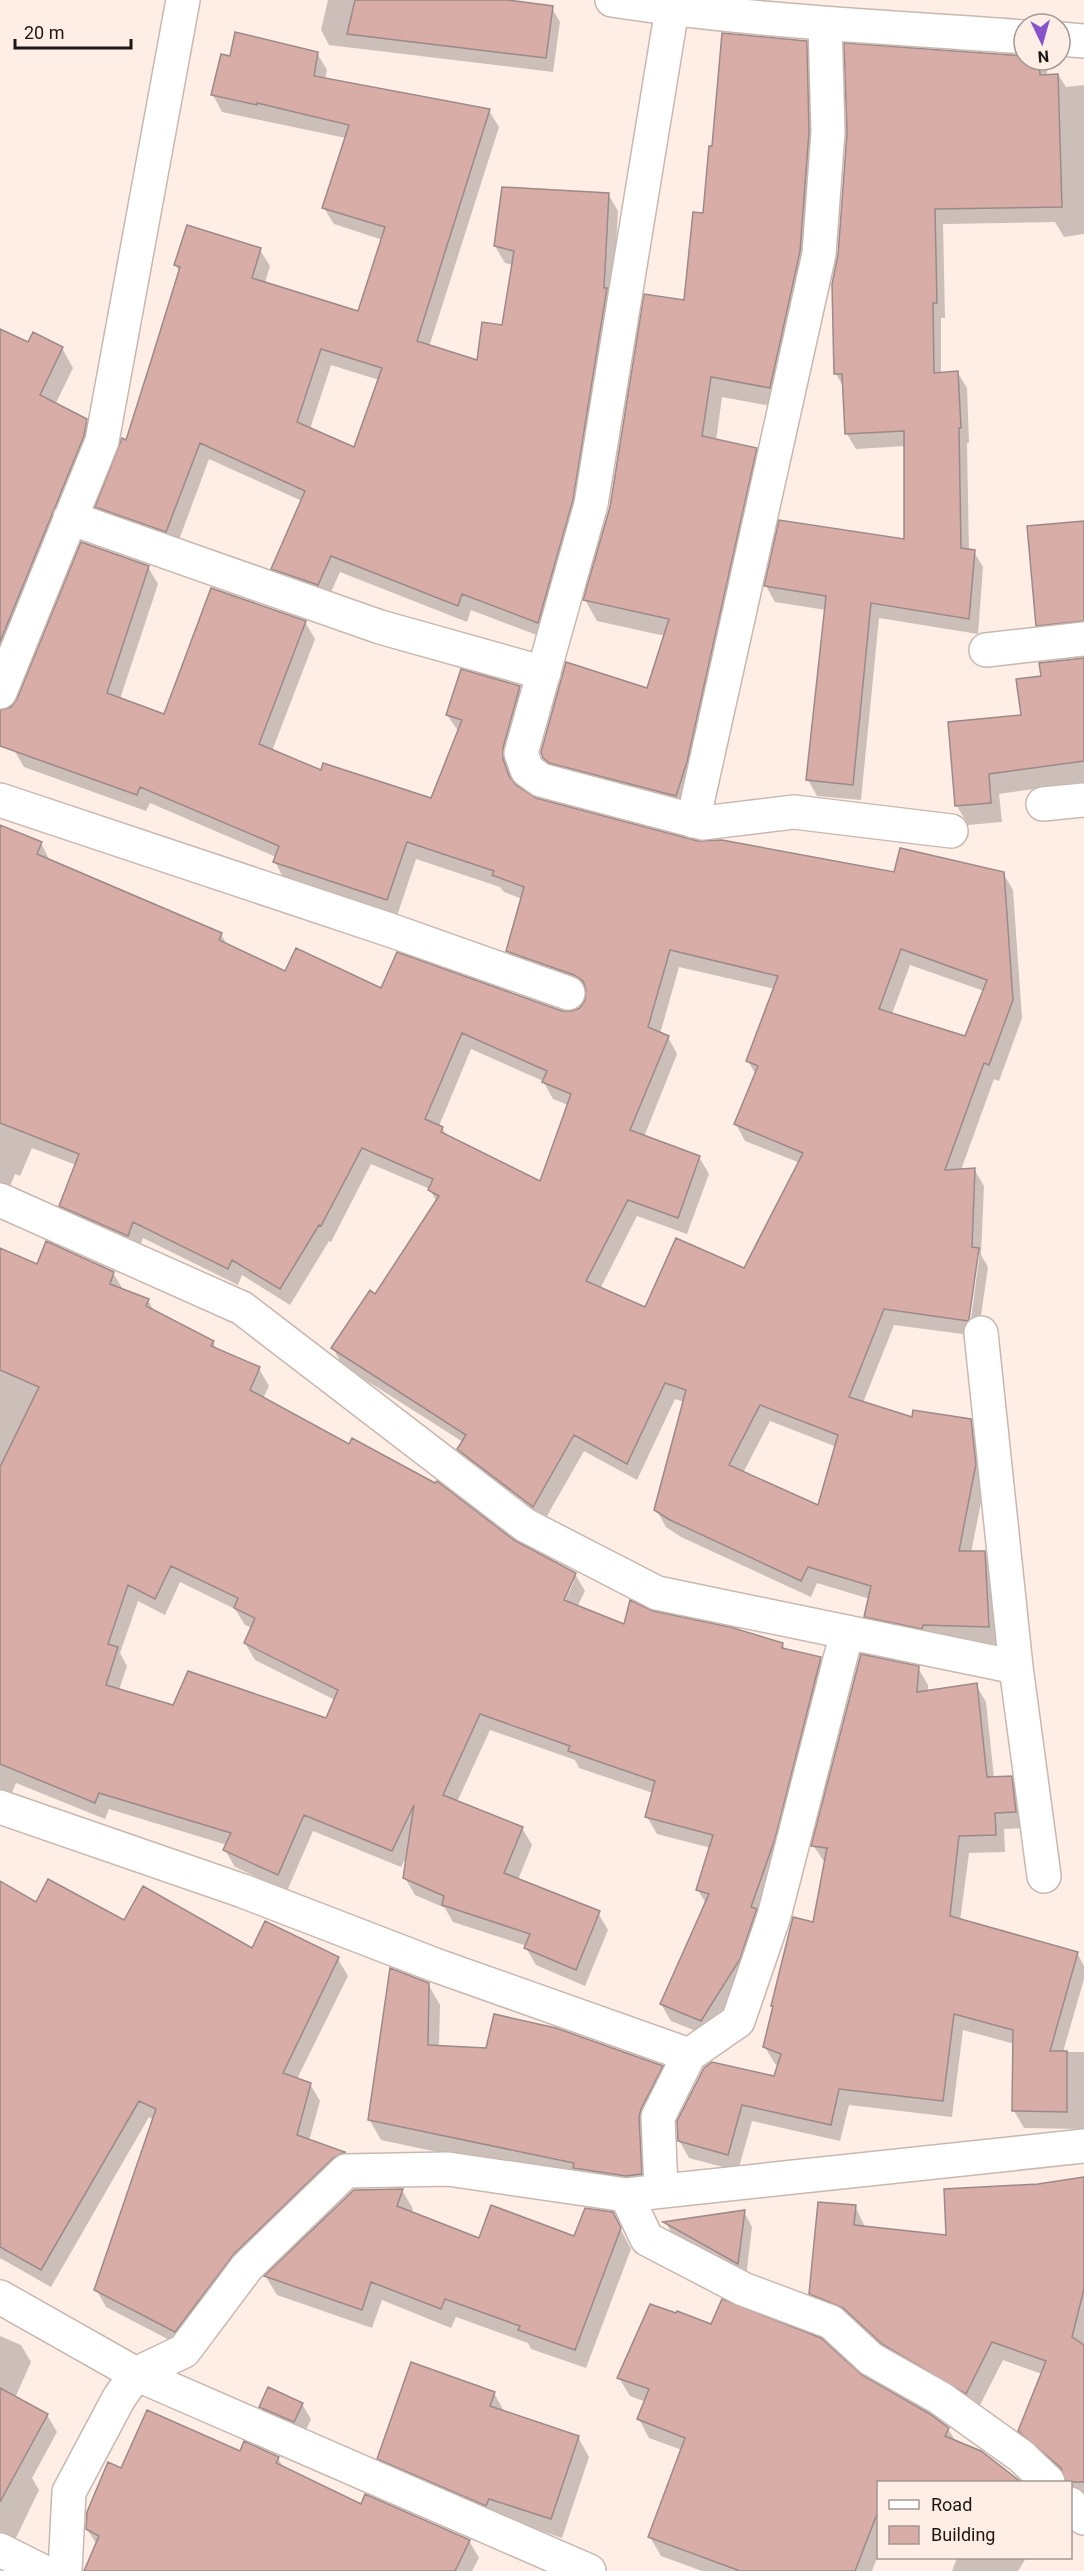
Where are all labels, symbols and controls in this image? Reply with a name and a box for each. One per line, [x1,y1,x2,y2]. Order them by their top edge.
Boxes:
scale bar [15,12,130,50]
north arrow [1012,12,1072,72]
text: 20 m [24,22,64,43]
text: N [1037,46,1050,66]
legend [877,2481,1072,2559]
text: Road [931,2494,972,2515]
text: Building [931,2524,995,2545]

